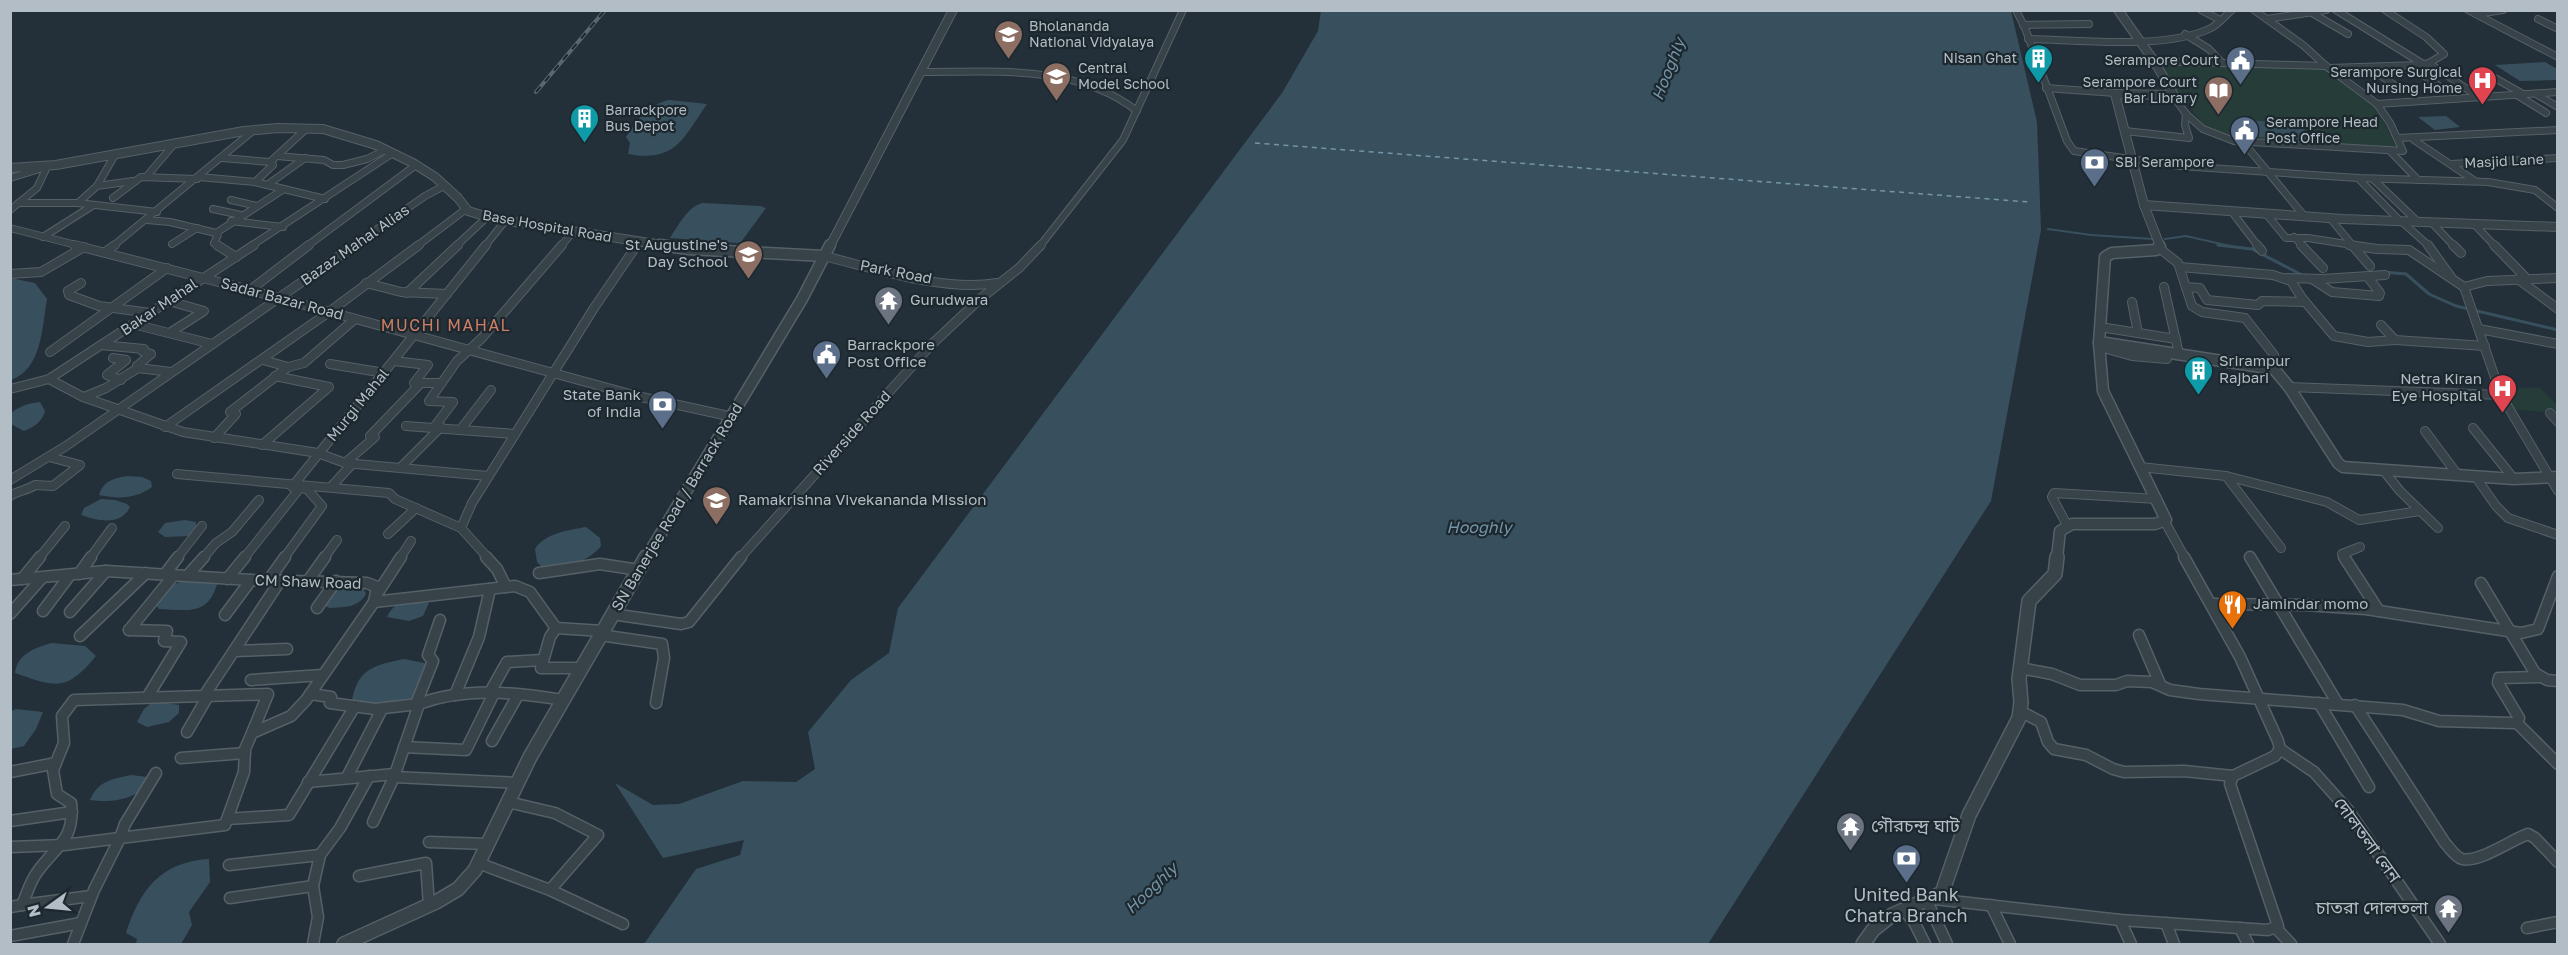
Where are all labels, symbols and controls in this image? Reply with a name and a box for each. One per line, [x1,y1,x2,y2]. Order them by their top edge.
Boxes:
place label: Bholananda National Vidyalaya [1029,17,1154,50]
school or university icon: Bholananda National Vidyalaya [992,18,1024,60]
water label: Hooghly [1647,33,1690,103]
building icon: Nisan Ghat [2022,42,2054,84]
public building icon: Serampore Court [2224,44,2256,86]
place label: Nisan Ghat [1943,49,2017,66]
place label: Serampore Court [2105,51,2219,68]
place label: Central Model School [1078,59,1170,92]
school or university icon: Central Model School [1041,60,1073,102]
place label: Serampore Surgical Nursing Home [2330,63,2462,96]
hospital icon: Serampore Surgical Nursing Home [2467,64,2499,106]
place label: Serampore Court Bar Library [2083,73,2197,106]
library icon: Serampore Court Bar Library [2202,74,2234,116]
place label: Barrackpore Bus Depot [605,101,687,134]
building icon: Barrackpore Bus Depot [568,102,600,144]
place label: Serampore Head Post Office [2266,113,2378,146]
public building icon: Serampore Head Post Office [2229,114,2261,156]
bank icon: SBI Serampore [2078,146,2110,188]
street label: Masjid Lane [2464,150,2544,171]
place label: SBI Serampore [2115,153,2214,170]
street label: Bazaz Mahal Alias [297,200,412,288]
street label: Base Hospital Road [481,206,613,245]
place label: St Augustine's Day School [625,235,728,270]
school or university icon: St Augustine's Day School [733,238,765,280]
street label: Park Road [859,255,934,287]
street label: Sadar Bazar Road [219,273,346,323]
street label: Bakar Mahal [117,274,200,338]
temple icon: Gurudwara [873,284,905,326]
place label: Gurudwara [910,290,988,308]
district label: MUCHI MAHAL [381,315,511,335]
place label: Barrackpore Post Office [847,335,935,370]
public building icon: Barrackpore Post Office [810,338,842,380]
place label: Srirampur Rajbari [2219,351,2290,386]
building icon: Srirampur Rajbari [2182,354,2214,396]
street label: Murgi Mahal [322,364,392,444]
place label: Netra Kiran Eye Hospital [2392,369,2482,404]
hospital icon: Netra Kiran Eye Hospital [2487,372,2519,414]
place label: State Bank of India [563,385,642,420]
street label: Riverside Road [809,386,894,478]
bank icon: State Bank of India [646,388,678,430]
street label: SN Banerjee Road / Barrack Road [607,399,746,614]
school or university icon: Ramakrishna Vivekananda Mission [701,484,733,526]
place label: Ramakrishna Vivekananda Mission [738,490,986,508]
water label: Hooghly [1447,517,1513,537]
street label: CM Shaw Road [254,570,362,592]
restaurant icon: Jamindar momo [2216,588,2248,630]
place label: Jamindar momo [2253,594,2368,612]
street label: দোলতলা লেন [2330,792,2407,887]
temple icon: গৌরচন্দ্র ঘাট [1834,810,1866,852]
place label: গৌরচন্দ্র ঘাট [1871,814,1961,836]
bank icon: United Bank Chatra Branch [1890,842,1922,884]
water label: Hooghly [1121,857,1183,918]
north arrow [18,877,78,937]
place label: United Bank Chatra Branch [1844,883,1968,926]
temple icon: চাতরা দোলতলা [2433,892,2465,934]
place label: চাতরা দোলতলা [2315,896,2428,918]
text: N [22,902,45,919]

